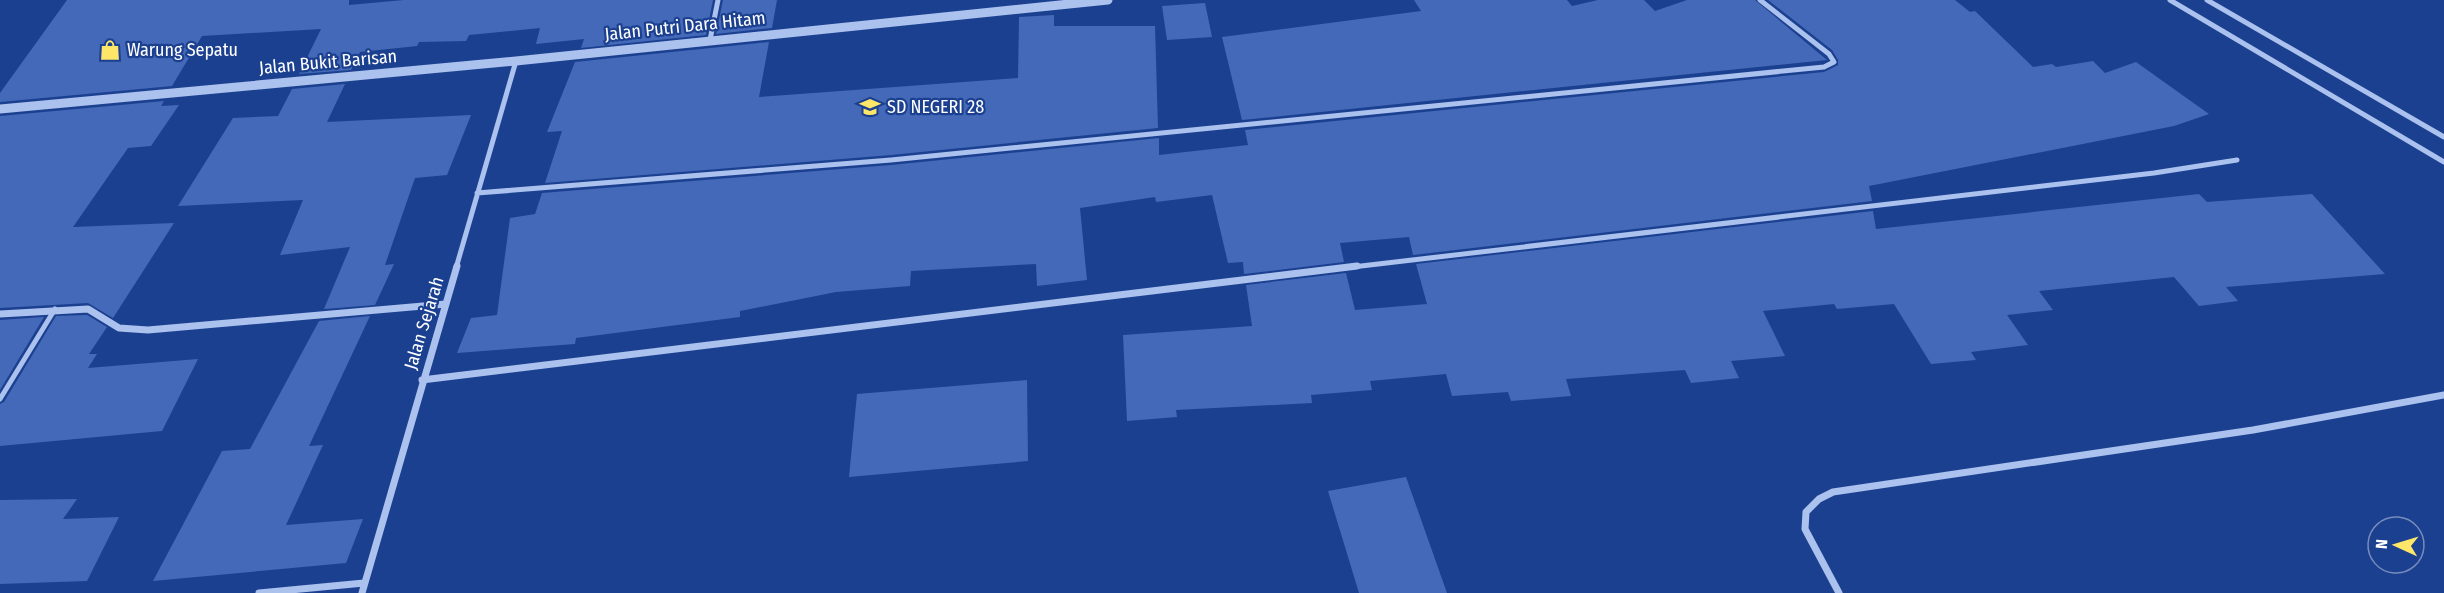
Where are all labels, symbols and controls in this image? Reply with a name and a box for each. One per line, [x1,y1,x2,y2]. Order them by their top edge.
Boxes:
street label: Jalan Putri Dara Hitam [603,7,767,45]
shop icon: Warung Sepatu [98,38,122,62]
place label: Warung Sepatu [127,39,238,61]
street label: Jalan Bukit Barisan [258,45,398,79]
school or university icon: SD NEGERI 28 [858,95,882,119]
place label: SD NEGERI 28 [887,96,984,118]
street label: Jalan Sejarah [399,274,449,372]
north arrow [2366,515,2426,575]
text: N [2372,539,2391,549]

